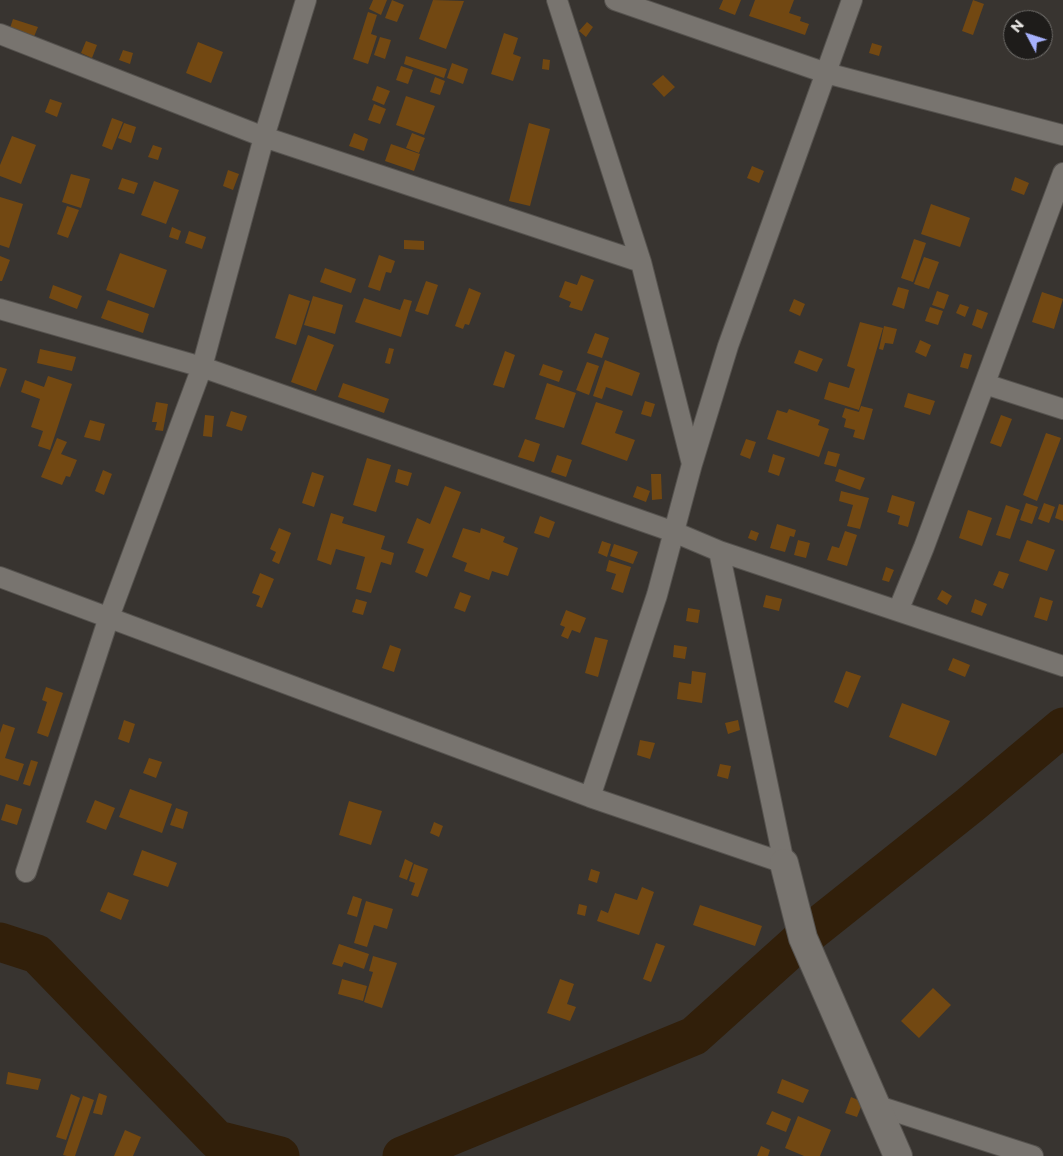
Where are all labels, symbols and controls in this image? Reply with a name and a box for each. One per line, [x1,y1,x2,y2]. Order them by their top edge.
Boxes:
north arrow [1003,10,1053,60]
text: N [1007,16,1028,36]

